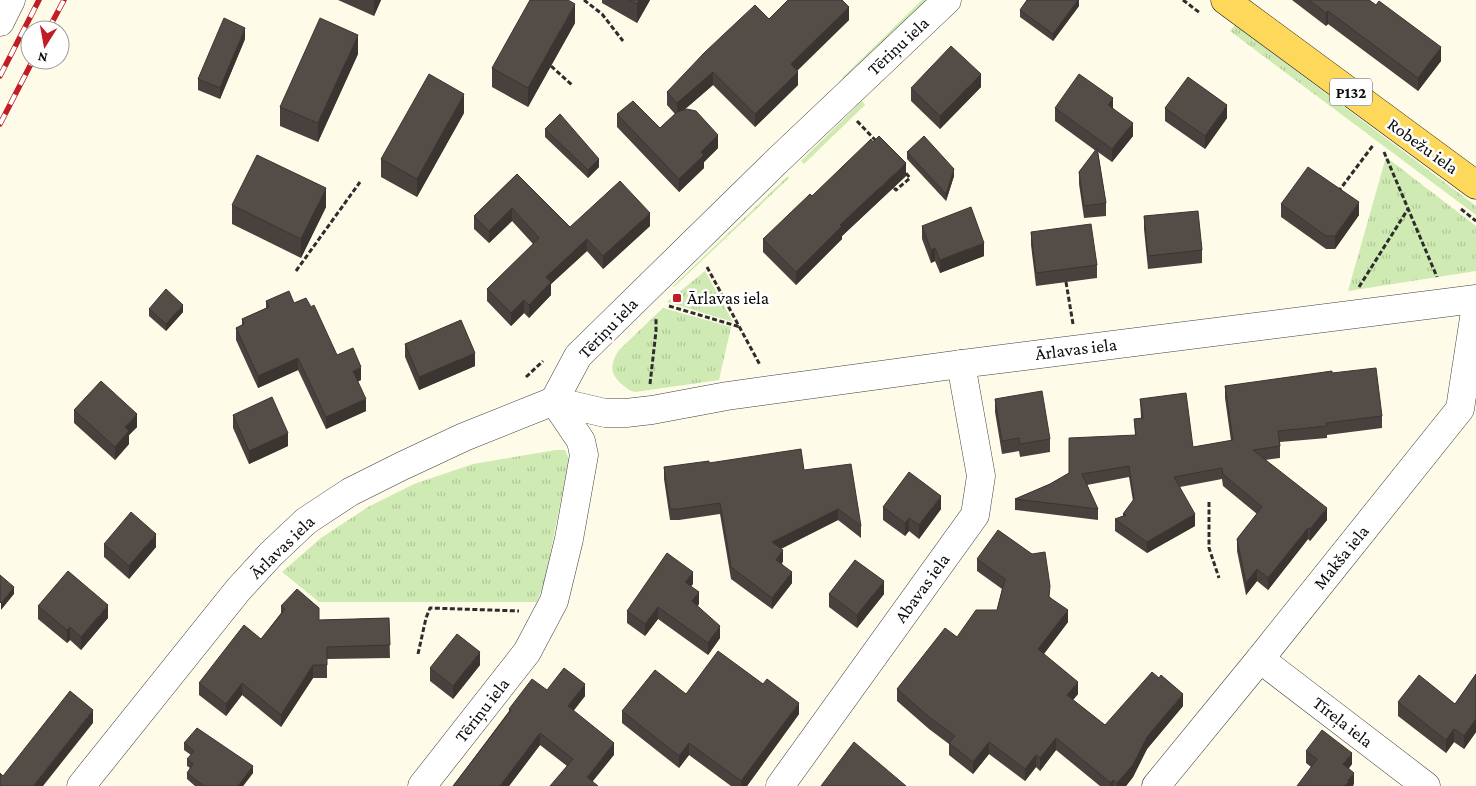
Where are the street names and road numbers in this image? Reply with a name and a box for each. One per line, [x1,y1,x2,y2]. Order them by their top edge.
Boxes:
street label: Tēriņu iela [863,13,934,81]
road number: P132 [1330,78,1372,105]
street label: Robežu iela [1384,114,1462,178]
street label: Tēriņu iela [574,294,643,364]
street label: Ārlavas iela [1034,334,1118,364]
street label: Ārlavas iela [246,511,318,583]
street label: Makša iela [1309,521,1373,593]
street label: Abavas iela [890,550,954,626]
street label: Tēriņu iela [451,674,515,747]
street label: Tīreļa iela [1308,692,1377,753]

